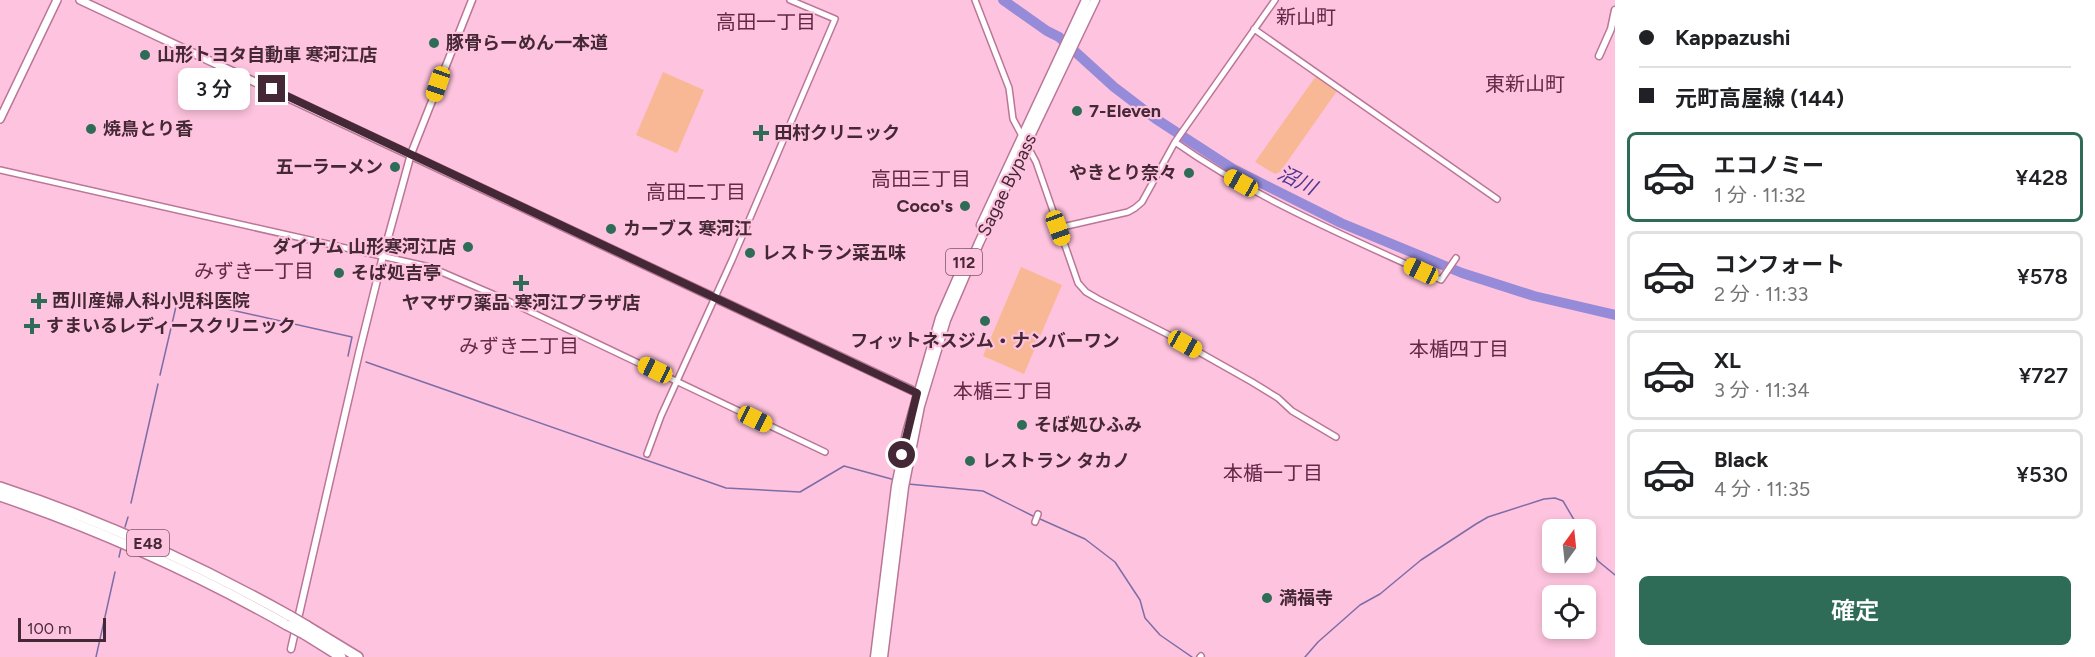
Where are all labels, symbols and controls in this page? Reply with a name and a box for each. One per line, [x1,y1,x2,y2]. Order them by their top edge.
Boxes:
district label: 新山町 [1276,5,1336,29]
district label: 高田一丁目 [716,10,816,34]
text: Kappazushi [1675,24,1790,51]
place label: 豚骨らーめん一本道 [446,32,608,54]
marker: 豚骨らーめん一本道 [427,36,441,50]
place label: 山形トヨタ自動車 寒河江店 [157,44,377,66]
marker: 山形トヨタ自動車 寒河江店 [138,48,152,62]
car [424,64,452,104]
callout: 3 分 [179,68,251,110]
district label: 東新山町 [1485,72,1565,96]
route end [258,75,285,102]
text: 3 分 [196,77,232,101]
text: 元町高屋線 (144) [1675,85,1844,112]
place label: 7-Eleven [1089,100,1161,122]
marker: 7-Eleven [1070,104,1084,118]
place label: 焼鳥とり香 [103,118,193,140]
marker: 焼鳥とり香 [84,122,98,136]
place label: 田村クリニック [774,122,900,144]
marker: 田村クリニック [752,124,770,142]
street label: Sagae Bypass [973,130,1041,240]
icon: car [1642,150,1696,204]
text: エコノミー [1714,152,1824,179]
place label: 五一ラーメン [276,156,383,178]
marker: 五一ラーメン [388,160,402,174]
water label: 沼川 [1274,160,1322,200]
place label: やきとり奈々 [1069,162,1177,184]
text: ¥428 [2015,164,2068,191]
marker: やきとり奈々 [1182,166,1196,180]
car [1221,166,1261,200]
district label: 高田三丁目 [871,167,971,191]
district label: 高田二丁目 [646,180,746,204]
text: 1 分 · 11:32 [1714,183,1806,207]
place label: Coco's [896,195,954,217]
marker: Coco's [958,199,972,213]
car [1043,208,1073,248]
place label: カーブス 寒河江 [623,218,752,240]
marker: カーブス 寒河江 [604,222,618,236]
place label: ダイナム 山形寒河江店 [273,236,456,258]
marker: ダイナム 山形寒河江店 [461,240,475,254]
place label: レストラン菜五味 [762,242,906,264]
marker: レストラン菜五味 [743,246,757,260]
road number: 112 [946,249,982,275]
icon: car [1642,249,1696,303]
text: コンフォート [1714,251,1845,278]
car [1401,255,1441,287]
district label: みずき一丁目 [194,259,314,283]
place label: そば処吉亭 [351,262,441,284]
text: ¥578 [2017,263,2068,290]
marker: そば処吉亭 [332,266,346,280]
marker: ヤマザワ薬品 寒河江プラザ店 [514,276,528,290]
text: 2 分 · 11:33 [1714,282,1808,306]
place label: 西川産婦人科小児科医院 [52,290,250,312]
marker: 西川産婦人科小児科医院 [30,292,48,310]
place label: ヤマザワ薬品 寒河江プラザ店 [402,292,640,314]
marker: フィットネスジム・ナンバーワン [978,314,992,328]
place label: すまいるレディースクリニック [46,315,296,337]
marker: すまいるレディースクリニック [23,317,41,335]
car [1165,327,1205,361]
place label: フィットネスジム・ナンバーワン [850,330,1120,352]
district label: みずき二丁目 [459,334,579,358]
district label: 本楯四丁目 [1409,337,1509,361]
text: XL [1714,347,1741,374]
icon: car [1642,348,1696,402]
car [635,354,675,386]
text: ¥727 [2019,362,2068,389]
text: 3 分 · 11:34 [1714,378,1810,402]
district label: 本楯三丁目 [953,379,1053,403]
car [735,403,775,435]
place label: そば処ひふみ [1034,414,1142,436]
marker: そば処ひふみ [1015,418,1029,432]
route start [888,441,915,468]
text: Black [1714,446,1768,473]
icon: car [1642,447,1696,501]
place label: レストラン タカノ [982,450,1130,472]
marker: レストラン タカノ [963,454,977,468]
district label: 本楯一丁目 [1223,461,1323,485]
text: ¥530 [2016,461,2068,488]
text: 4 分 · 11:35 [1714,477,1810,501]
north arrow [1542,519,1596,573]
map controls [1542,519,1596,639]
road number: E48 [127,530,169,556]
button: 確定 [1639,576,2071,645]
button: locate [1542,585,1596,639]
place label: 満福寺 [1279,587,1333,609]
marker: 満福寺 [1260,591,1274,605]
scale bar [18,615,106,642]
text: 100 m [27,619,72,638]

